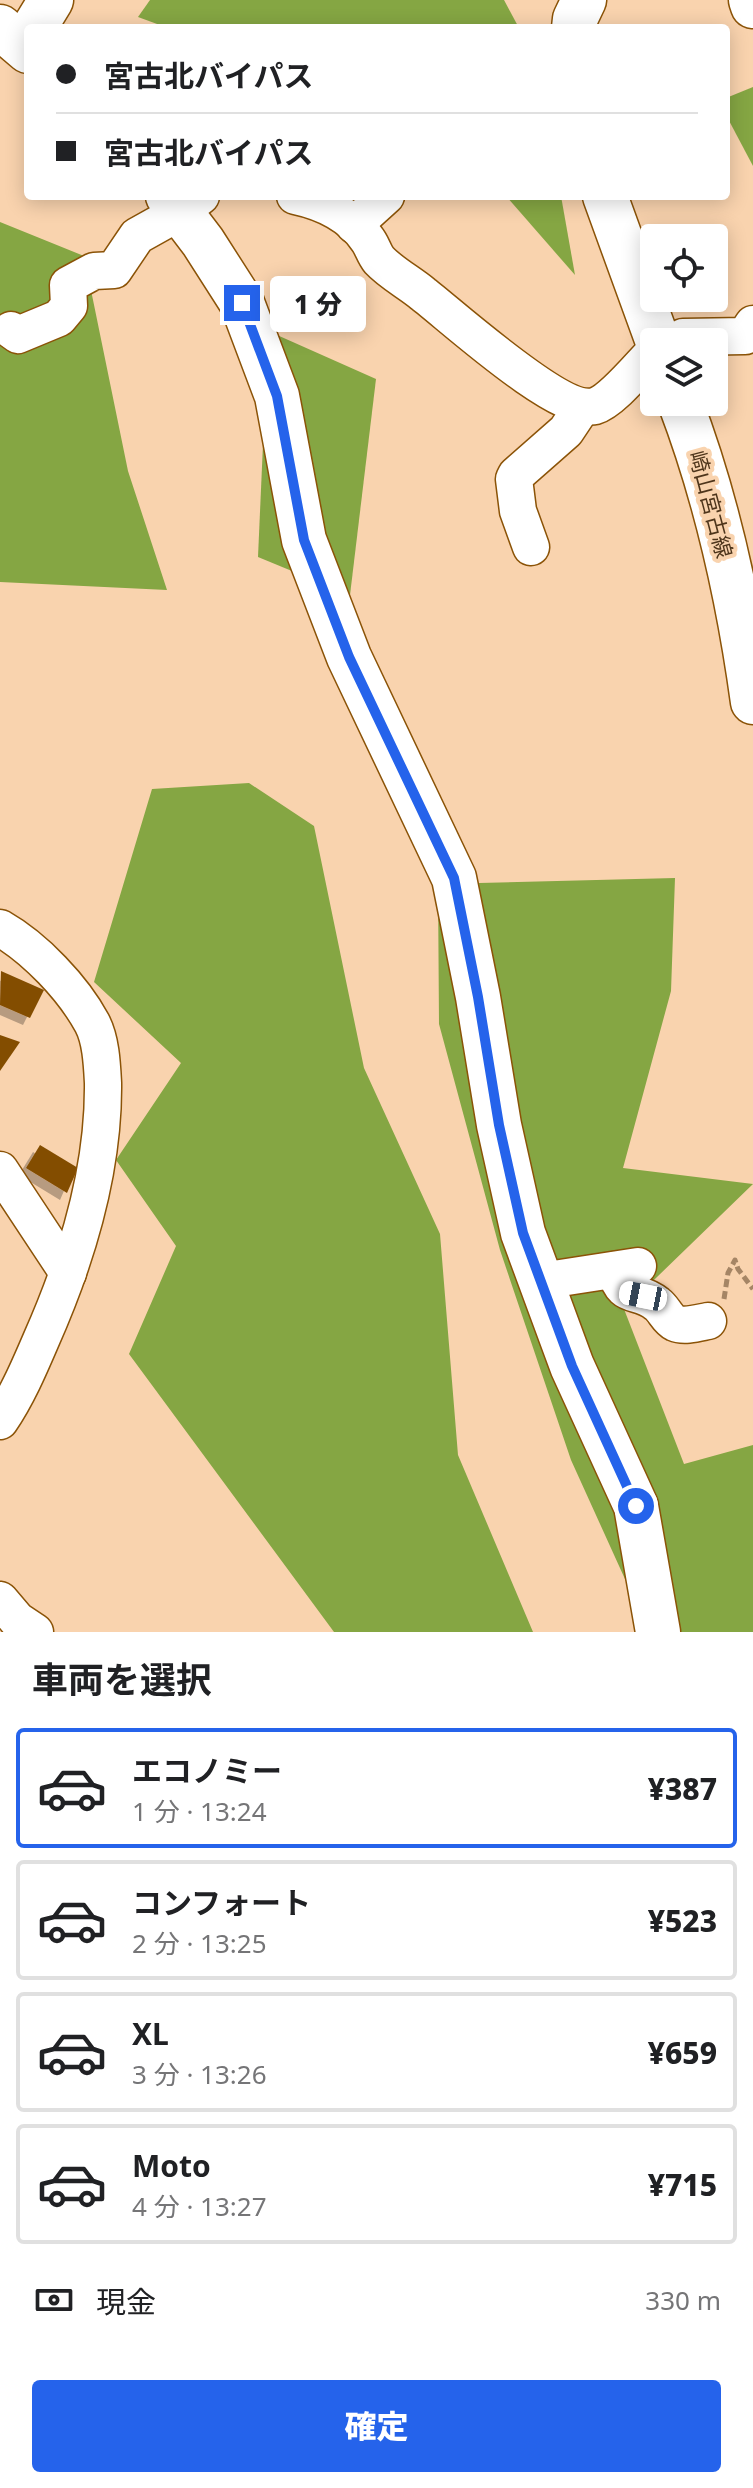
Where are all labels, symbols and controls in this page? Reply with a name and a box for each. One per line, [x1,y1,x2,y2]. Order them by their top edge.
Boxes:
text: 宮古北バイパス [104,55,313,96]
text: 宮古北バイパス [104,132,313,173]
map controls [640,224,728,416]
button: locate [640,224,728,312]
callout: 1 分 [270,275,366,331]
route end [224,285,260,321]
text: 1 分 [294,286,342,322]
button: layers [640,328,728,416]
street label: 崎山宮古線 [683,447,741,561]
car [617,1280,669,1312]
route start [618,1488,654,1524]
text: 車両を選択 [32,1655,212,1704]
text: エコノミー [132,1750,282,1791]
icon: car [36,1752,108,1824]
text: ¥387 [648,1768,717,1809]
text: 1 分 · 13:24 [132,1793,267,1829]
text: コンフォート [132,1882,311,1923]
icon: car [36,1884,108,1956]
text: ¥523 [648,1900,717,1941]
text: 2 分 · 13:25 [132,1925,267,1961]
text: XL [132,2013,169,2054]
icon: car [36,2016,108,2088]
text: ¥659 [648,2032,717,2073]
text: 3 分 · 13:26 [132,2056,267,2092]
text: Moto [132,2145,211,2186]
icon: car [36,2148,108,2220]
text: ¥715 [648,2164,717,2205]
text: 4 分 · 13:27 [132,2188,267,2224]
icon: cash [32,2278,76,2322]
text: 現金 [96,2281,156,2322]
text: 330 m [645,2282,721,2318]
button: 確定 [32,2380,721,2472]

